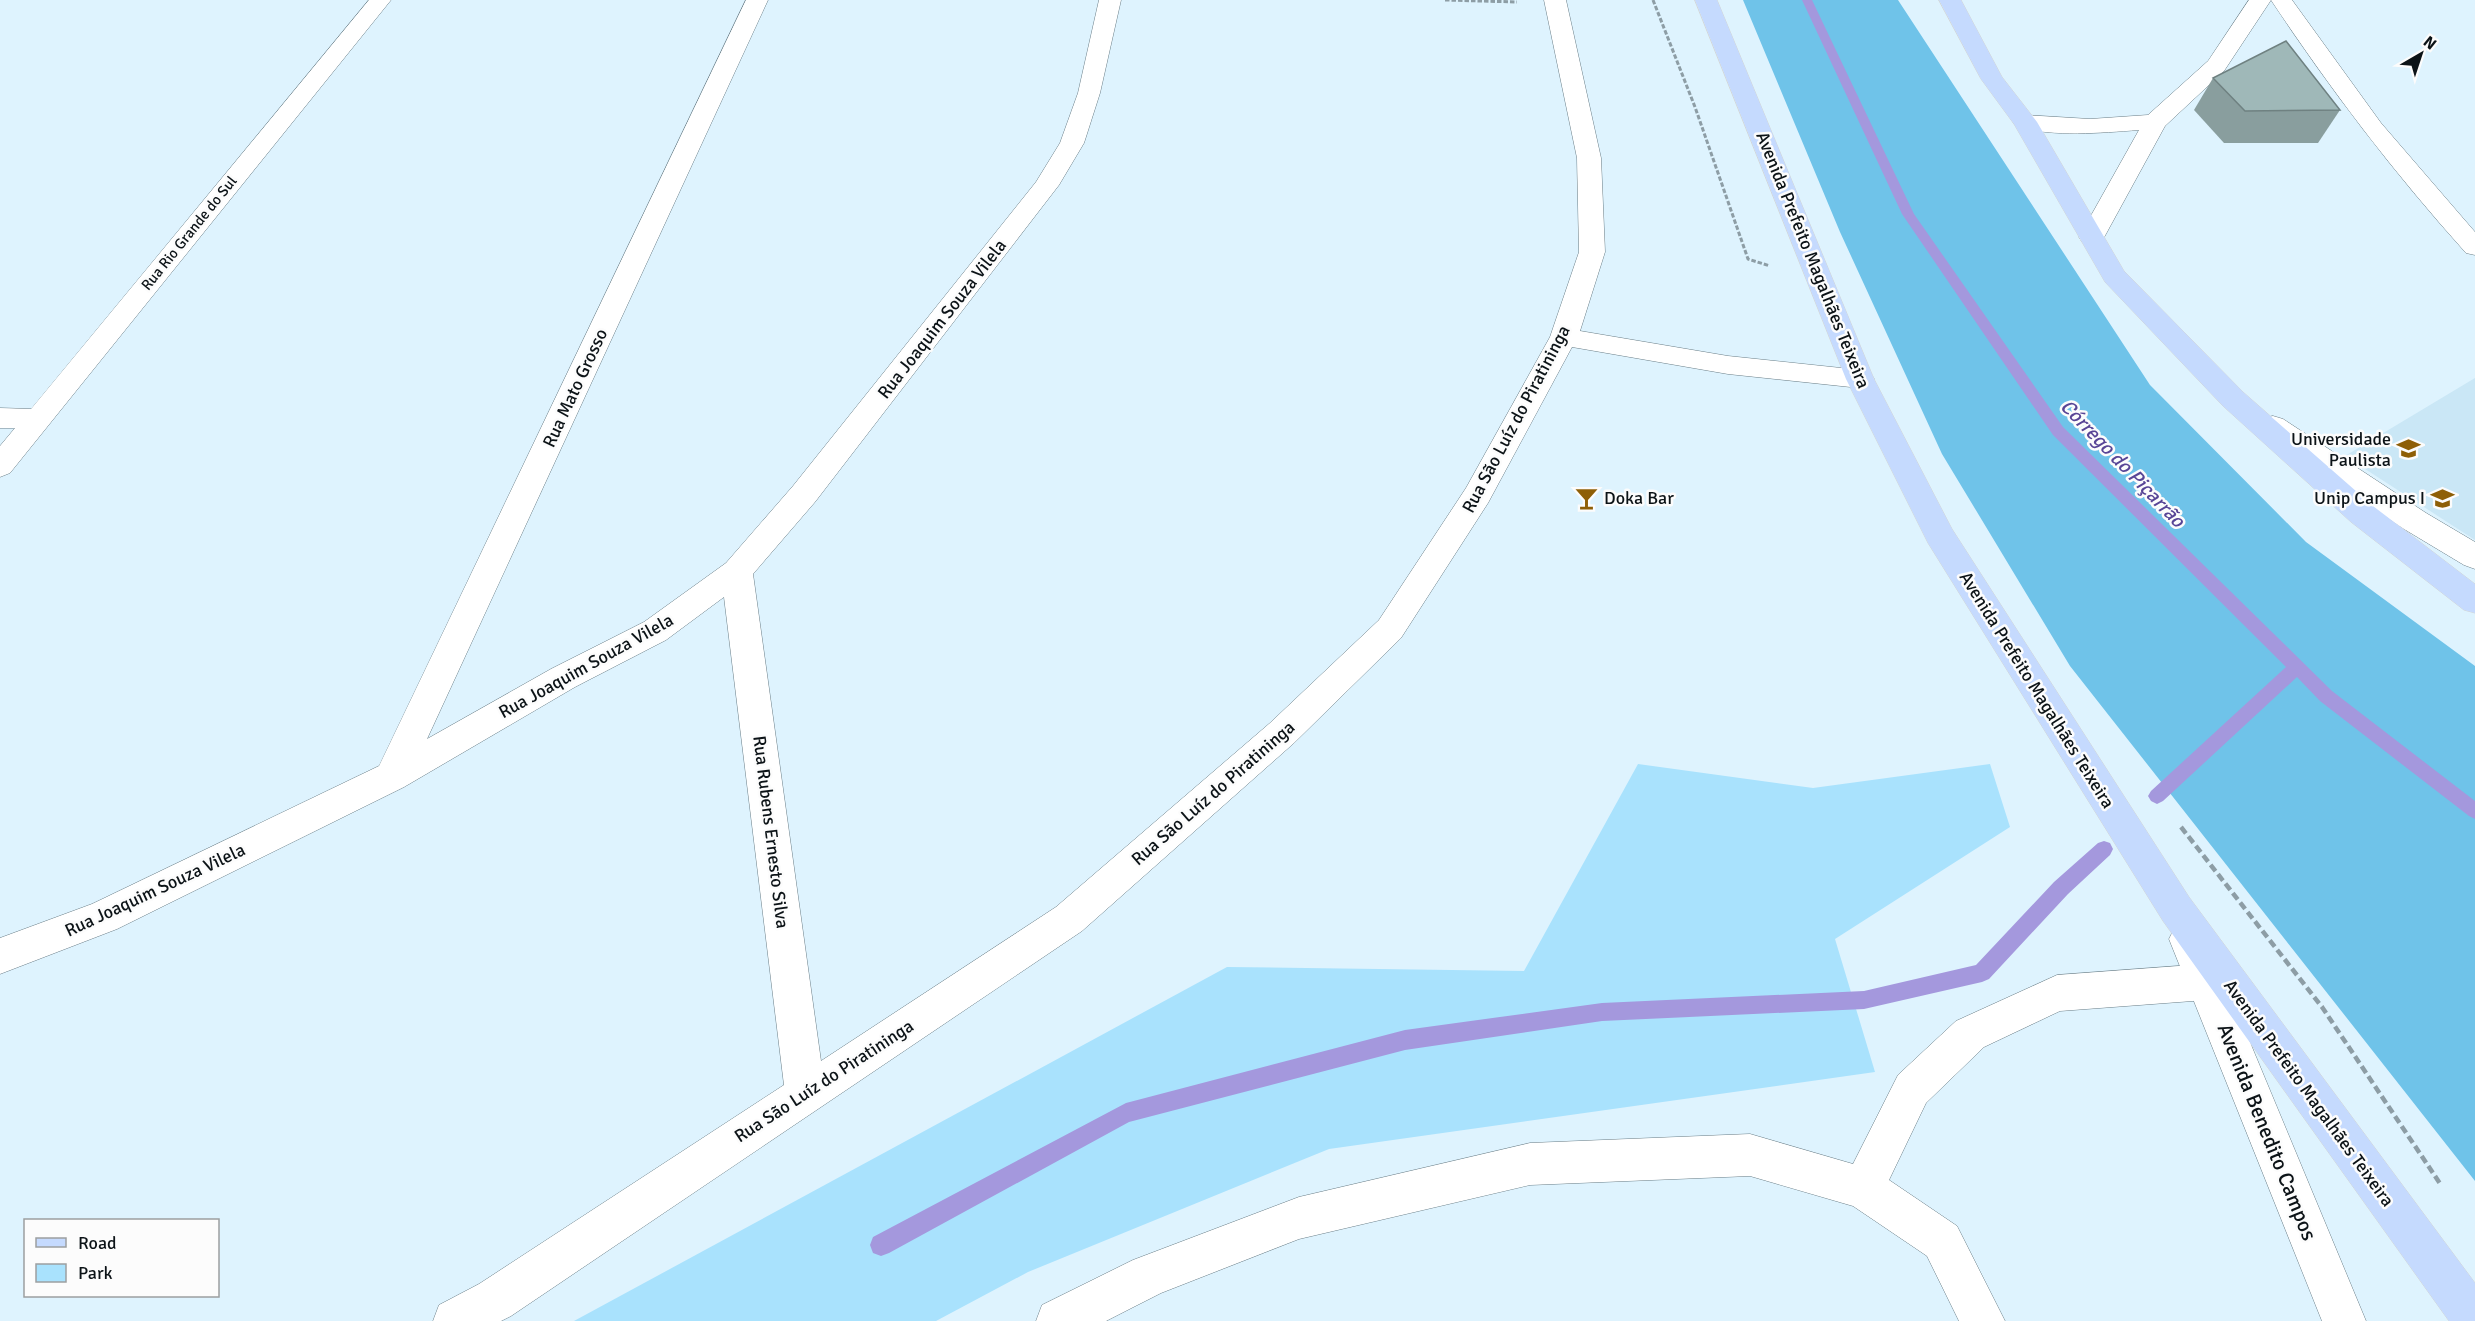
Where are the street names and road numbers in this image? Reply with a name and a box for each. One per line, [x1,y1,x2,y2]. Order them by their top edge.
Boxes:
street label: Avenida Prefeito Magalhães Teixeira [1751,128,1875,392]
street label: Rua Rio Grande do Sul [137,172,241,294]
street label: Rua Joaquim Souza Vilela [873,235,1011,403]
street label: Rua São Luíz do Piratininga [1457,321,1575,517]
street label: Rua Mato Grosso [538,325,612,451]
street label: Avenida Prefeito Magalhães Teixeira [1955,568,2119,812]
street label: Rua Joaquim Souza Vilela [495,609,677,723]
street label: Rua São Luíz do Piratininga [1127,716,1299,870]
street label: Rua Rubens Ernesto Silva [748,734,794,930]
street label: Rua Joaquim Souza Vilela [61,839,249,941]
street label: Avenida Prefeito Magalhães Teixeira [2219,975,2399,1211]
street label: Rua São Luíz do Piratininga [730,1015,918,1147]
street label: Avenida Benedito Campos [2212,1020,2322,1244]

